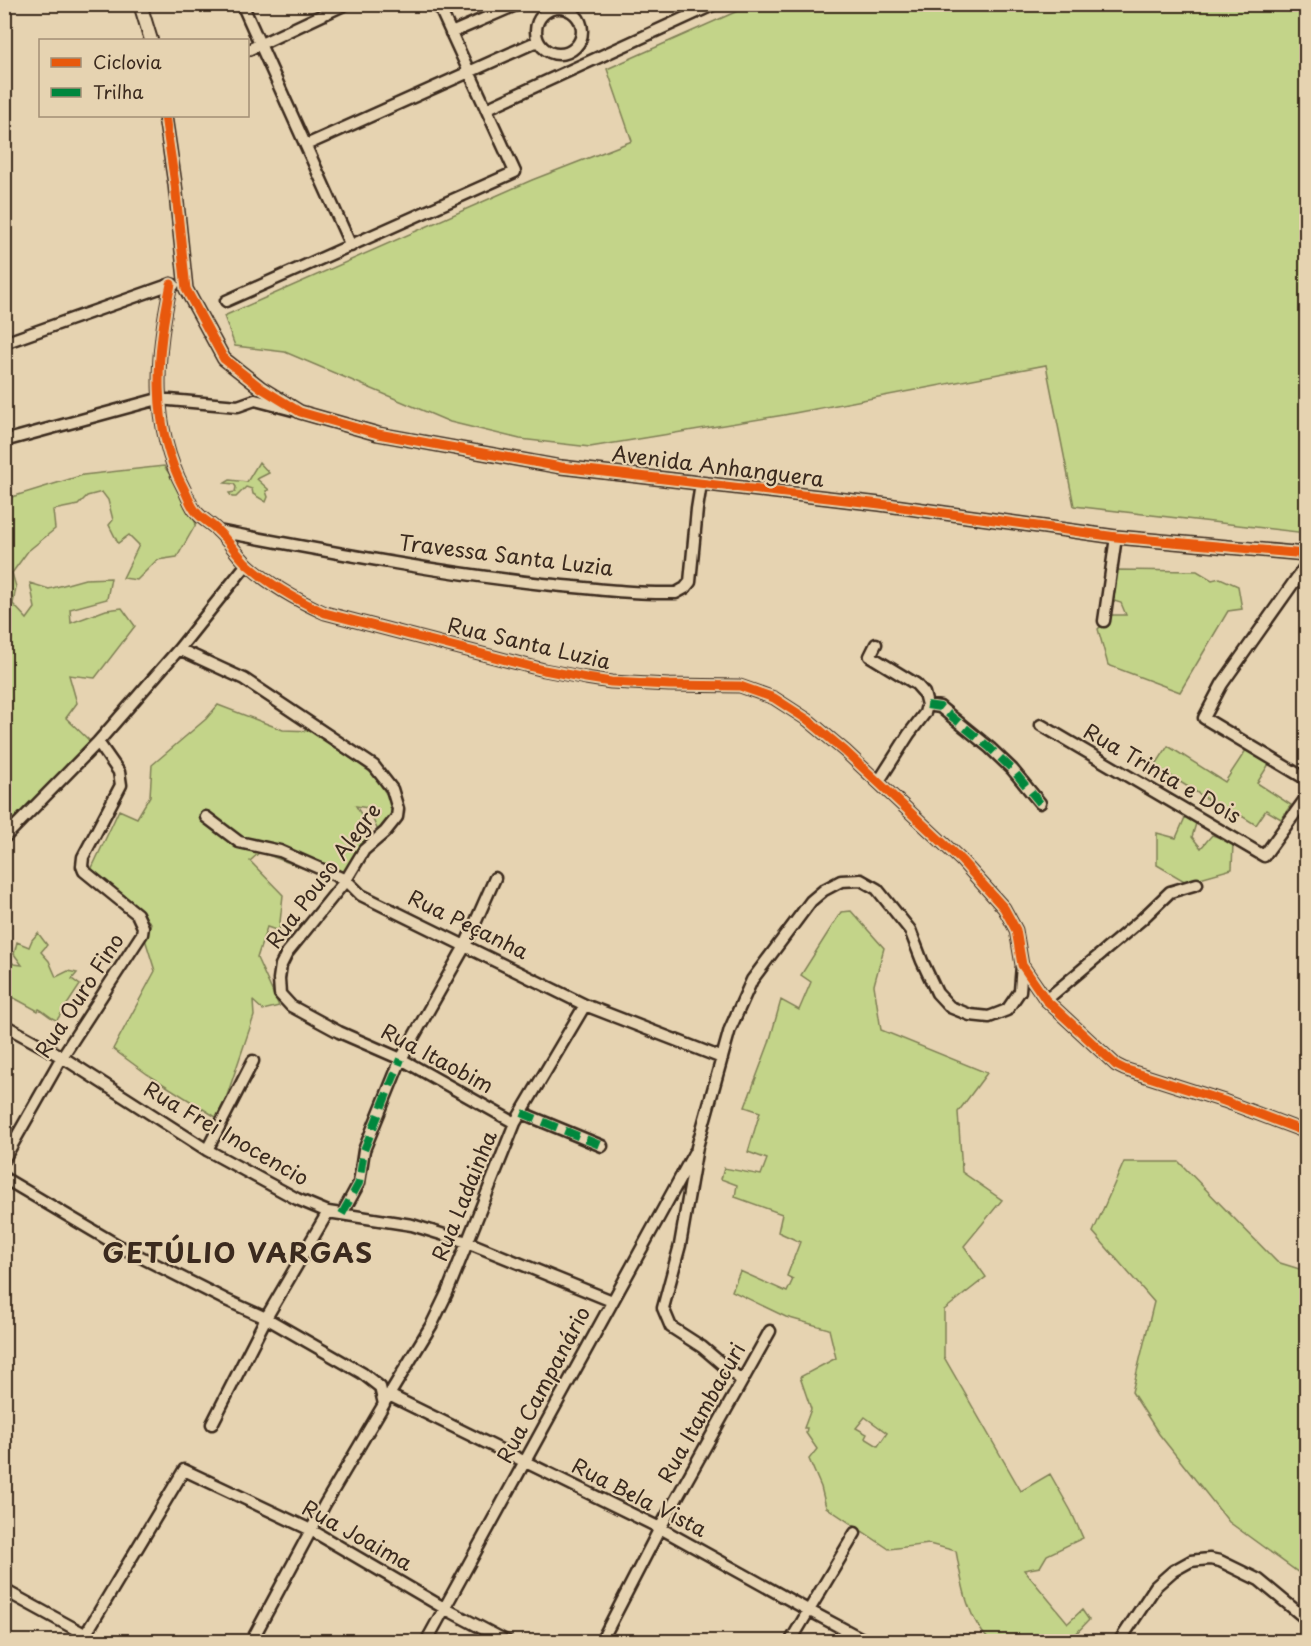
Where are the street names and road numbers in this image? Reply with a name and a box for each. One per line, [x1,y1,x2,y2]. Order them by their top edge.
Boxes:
street label: Avenida Anhanguera [610,436,826,494]
street label: Travessa Santa Luzia [397,525,615,583]
street label: Rua Santa Luzia [445,608,614,676]
street label: Rua Trinta e Dois [1078,714,1248,830]
street label: Rua Pouso Alegre [257,795,388,954]
street label: Rua Peçanha [403,880,534,966]
street label: Rua Ouro Fino [26,926,131,1064]
street label: Rua Itaobim [376,1014,500,1100]
street label: Rua Frei Inocencio [139,1072,315,1193]
street label: Rua Ladainha [422,1125,504,1265]
street label: Rua Campanário [487,1300,597,1468]
street label: Rua Itambacuri [648,1336,752,1488]
street label: Rua Bela Vista [567,1448,713,1544]
street label: Rua Joaima [297,1491,419,1578]

